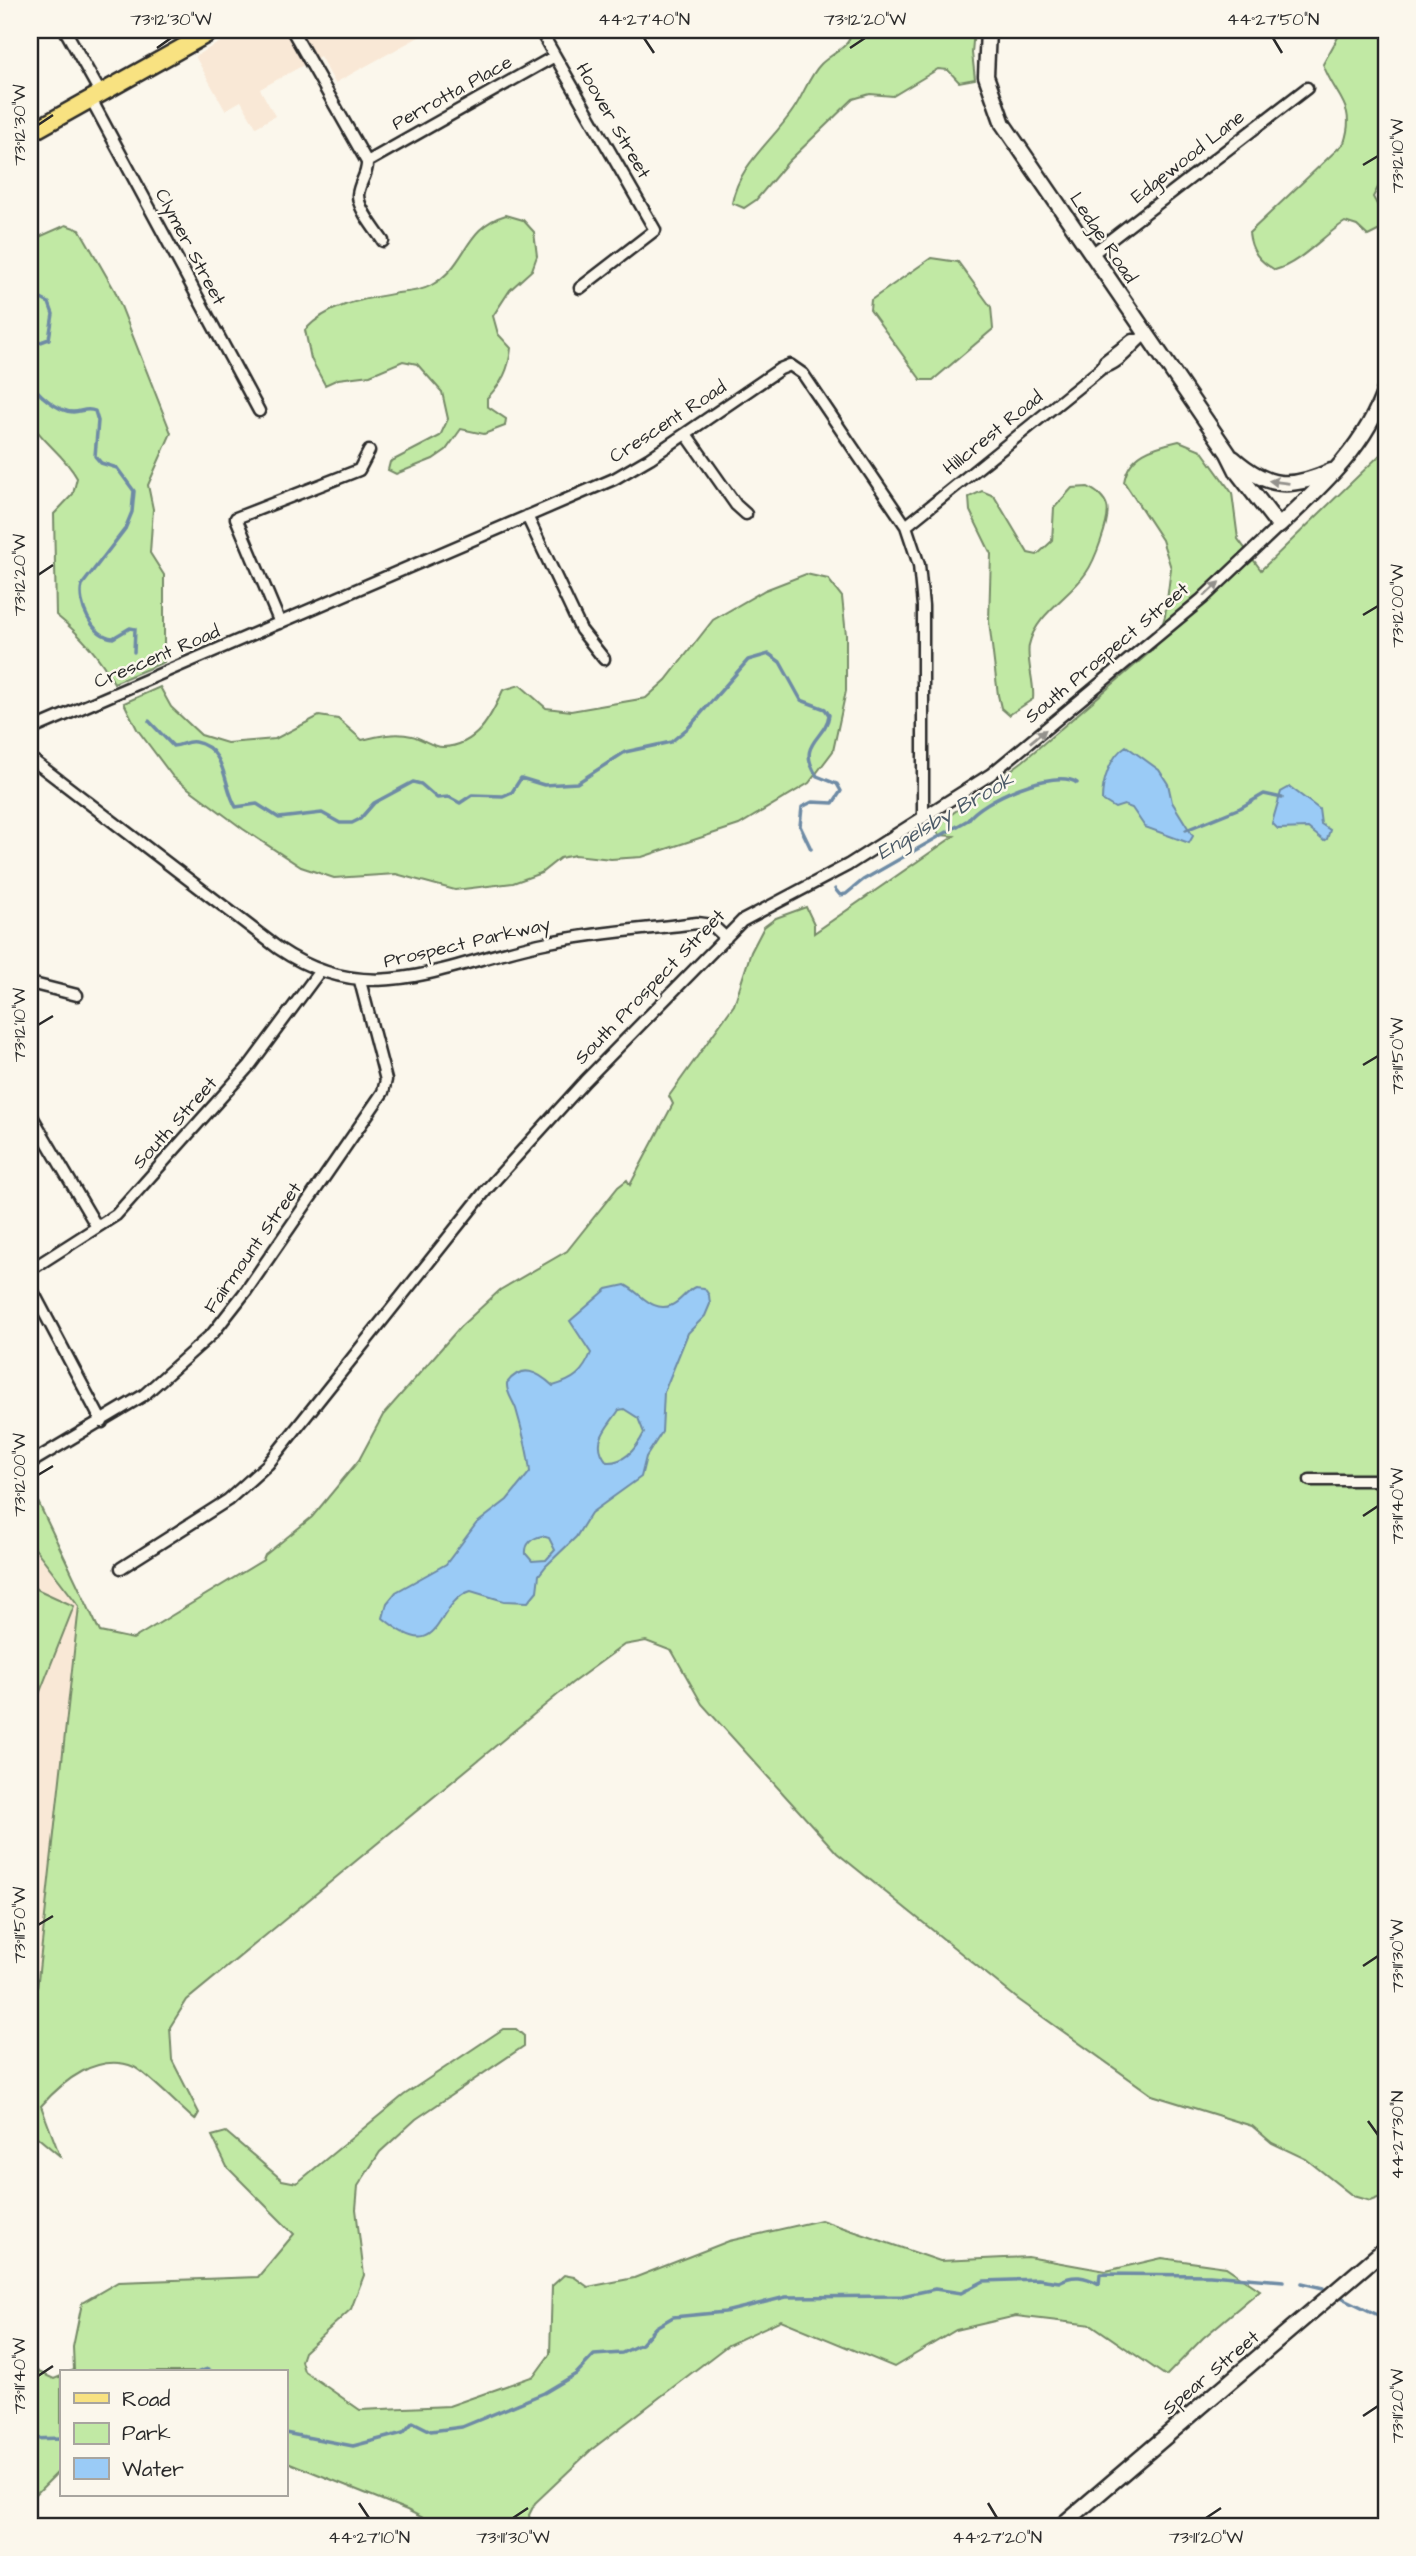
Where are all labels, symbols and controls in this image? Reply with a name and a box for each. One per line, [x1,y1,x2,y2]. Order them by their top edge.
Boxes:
text: 73°12'30"W [130,7,212,32]
text: 44°27'40"N [598,7,690,32]
text: 73°12'20"W [824,7,906,32]
text: 44°27'50"N [1227,7,1319,32]
street label: Perrotta Place [387,49,517,137]
street label: Hoover Street [569,58,657,184]
text: 73°12'30"W [7,84,32,166]
street label: Edgewood Lane [1125,104,1251,211]
text: 73°12'10"W [1385,119,1410,193]
street label: Clymer Street [147,184,232,311]
street label: Ledge Road [1062,187,1144,290]
street label: Crescent Road [604,374,732,470]
street label: Hillcrest Road [937,384,1049,482]
one-way arrow [1268,477,1290,488]
text: 73°12'20"W [7,534,32,616]
text: 73°12'00"W [1385,564,1410,648]
street label: South Prospect Street [1019,576,1195,730]
one-way arrow [1203,582,1220,598]
street label: Crescent Road [90,618,224,696]
one-way arrow [1029,730,1047,744]
water label: Engelsby Brook [871,764,1020,868]
street label: South Prospect Street [568,903,732,1071]
street label: Prospect Parkway [381,911,554,976]
text: 73°12'10"W [7,988,32,1062]
text: 73°11'50"W [1385,1017,1410,1095]
street label: South Street [126,1071,224,1175]
street label: Fairmount Street [198,1177,309,1319]
text: 73°12'00"W [7,1433,32,1517]
text: 73°11'40"W [1385,1468,1410,1544]
text: 73°11'50"W [7,1886,32,1964]
text: 73°11'30"W [1385,1919,1410,1993]
text: 44°27'30"N [1385,2091,1410,2179]
street label: Spear Street [1157,2324,1266,2422]
text: 73°11'40"W [7,2338,32,2414]
text: 73°11'20"W [1385,2369,1410,2443]
legend [60,2370,287,2496]
text: Road [122,2385,170,2414]
text: Park [122,2419,171,2448]
text: Water [122,2455,184,2484]
text: 44°27'10"N [328,2525,410,2550]
text: 73°11'30"W [476,2525,550,2550]
text: 44°27'20"N [952,2525,1042,2550]
text: 73°11'20"W [1169,2525,1243,2550]

